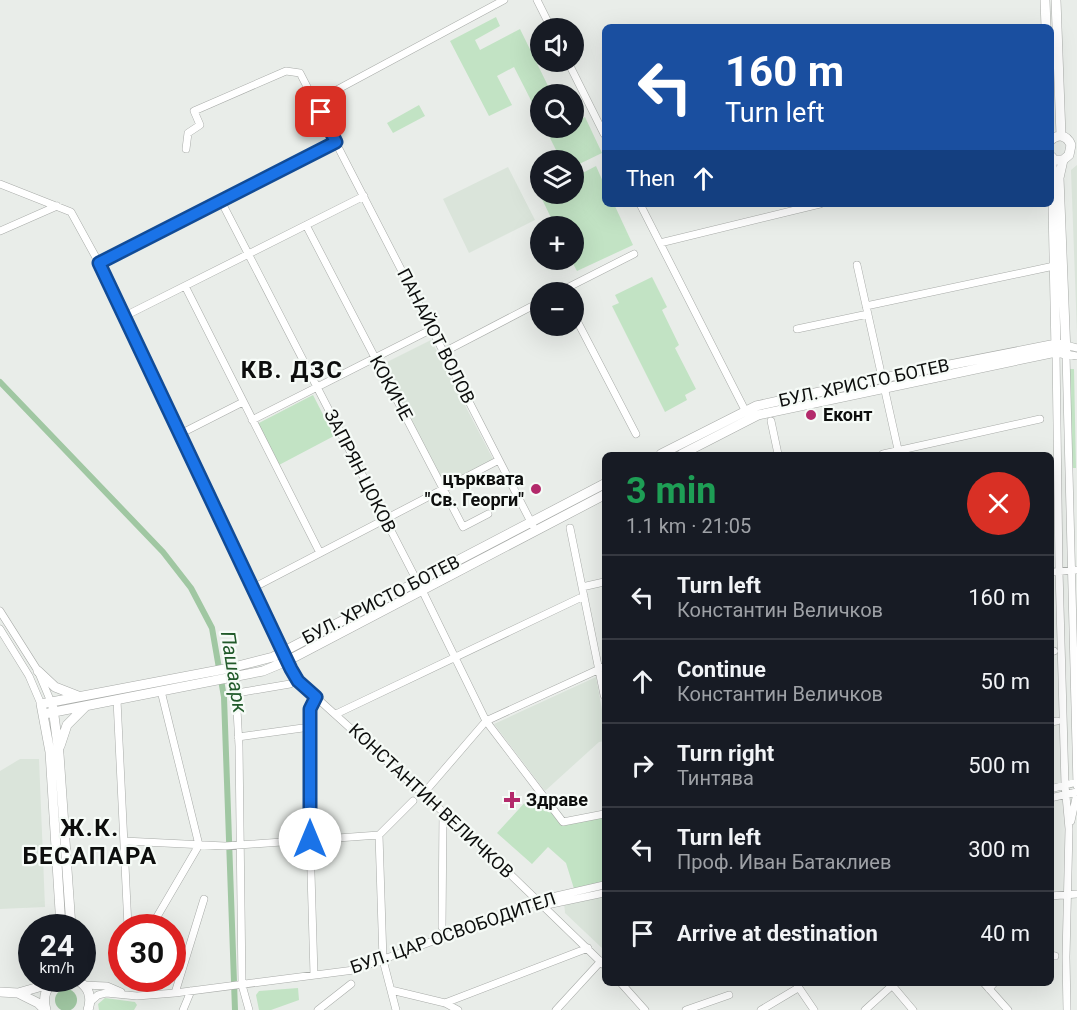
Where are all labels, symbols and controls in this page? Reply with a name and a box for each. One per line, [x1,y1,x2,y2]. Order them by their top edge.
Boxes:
map controls [530,18,584,336]
button: sound [530,18,584,72]
text: 160 m [725,47,844,96]
icon: left [626,48,704,126]
button: search [530,84,584,138]
pin [295,86,346,137]
icon: arrive [304,95,337,128]
text: Turn left [725,97,825,129]
button: layers [530,150,584,204]
icon: ahead [687,162,720,195]
text: Then [626,166,675,191]
button: + [530,216,584,270]
street label: ПАНАЙОТ ВОЛОВ [393,265,480,407]
button: − [530,282,584,336]
street label: КОКИЧЕ [366,352,417,424]
street label: БУЛ. ХРИСТО БОТЕВ [777,354,951,411]
district label: КВ. ДЗС [241,356,343,384]
place label: Еконт [823,404,872,425]
street label: ЗАПРЯН ЦОКОВ [320,405,401,536]
marker: Еконт [804,408,818,422]
place label: църквата "Св. Георги" [425,468,524,510]
text: 3 min [626,470,717,512]
button: close [967,472,1030,535]
marker: църквата "Св. Георги" [529,482,543,496]
text: 1.1 km · 21:05 [626,514,751,538]
street label: БУЛ. ХРИСТО БОТЕВ [299,551,463,648]
text: Turn left [677,573,761,598]
icon: left [626,581,659,614]
text: 160 m [968,585,1030,610]
text: Константин Величков [677,598,883,622]
water label: Пашаарк [216,629,252,715]
text: Continue [677,657,766,682]
icon: ahead [626,665,659,698]
text: 50 m [981,669,1030,694]
text: Константин Величков [677,682,883,706]
street label: КОНСТАНТИН ВЕЛИЧКОВ [345,719,518,882]
text: Turn right [677,741,774,766]
icon: right [626,749,659,782]
text: 500 m [968,753,1030,778]
text: Тинтява [677,766,754,790]
place label: Здраве [526,789,588,810]
marker: Здраве [503,791,521,809]
position arrow [278,807,342,871]
district label: Ж.К. БЕСАПАРА [22,814,158,870]
text: Turn left [677,825,761,850]
icon: left [626,833,659,866]
text: 300 m [968,837,1030,862]
text: Проф. Иван Батаклиев [677,850,891,874]
street label: БУЛ. ЦАР ОСВОБОДИТЕЛ [347,887,558,978]
speed limit sign: 30 [108,914,186,992]
icon: arrive [626,917,659,950]
text: Arrive at destination [677,921,878,946]
text: 40 m [981,921,1030,946]
text: 24 [40,928,74,963]
text: km/h [39,959,75,977]

